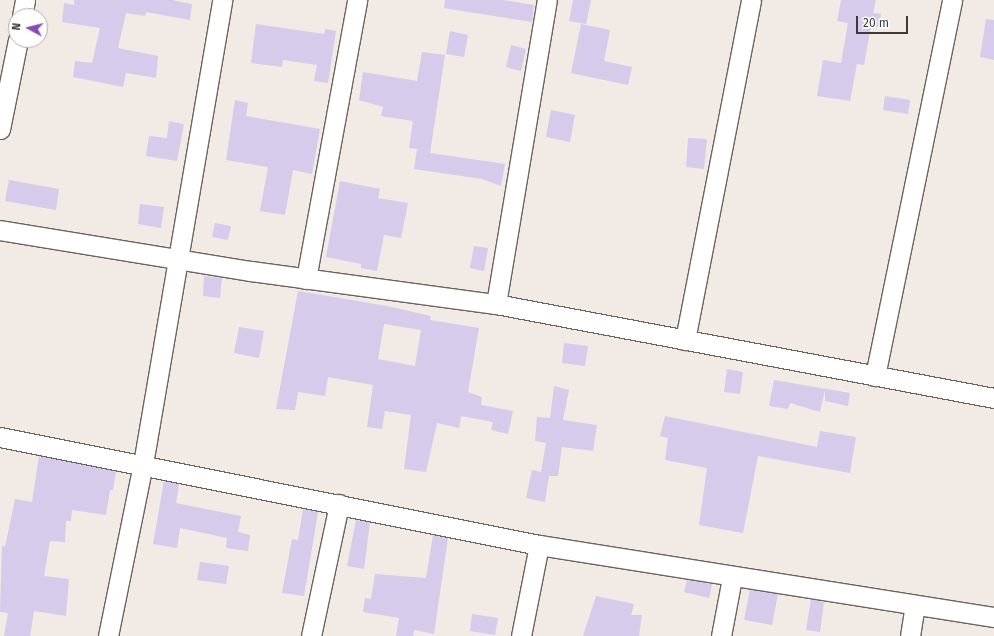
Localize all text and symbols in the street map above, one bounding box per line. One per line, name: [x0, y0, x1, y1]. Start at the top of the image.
north arrow: [8, 8, 48, 48]
scale bar: [858, 8, 910, 34]
text: 20 m: [863, 16, 889, 30]
text: N: [10, 22, 23, 31]

